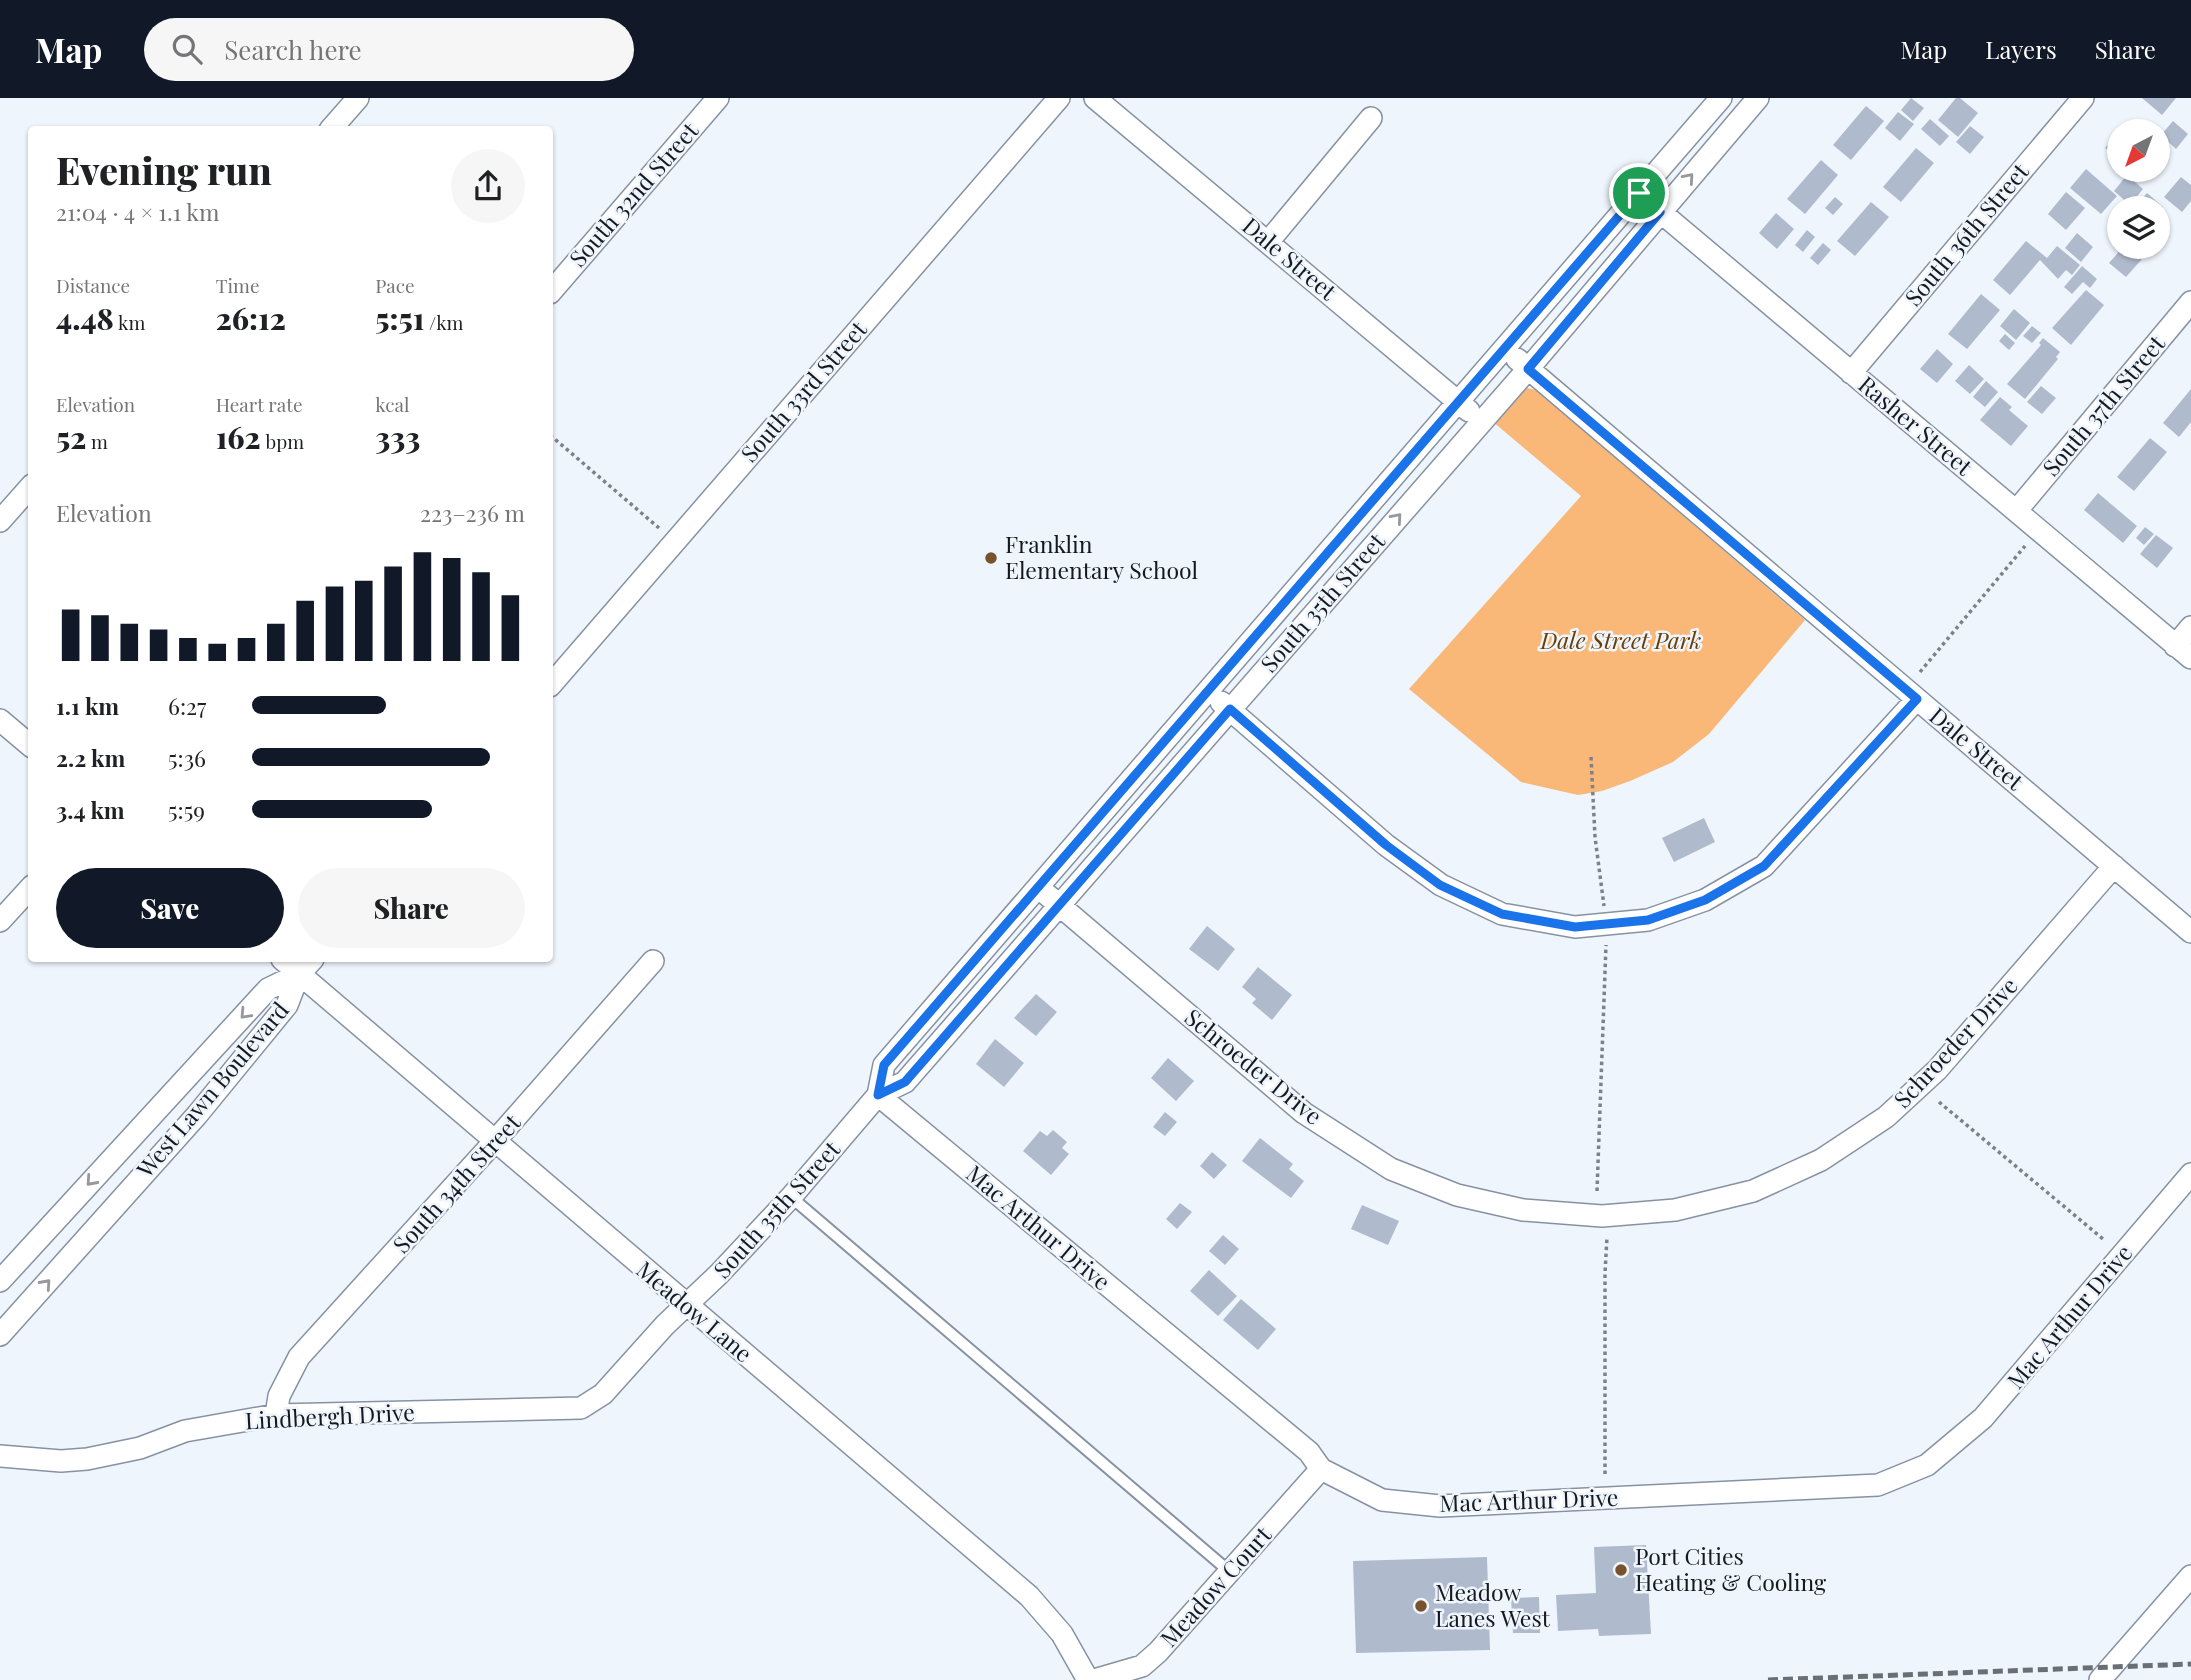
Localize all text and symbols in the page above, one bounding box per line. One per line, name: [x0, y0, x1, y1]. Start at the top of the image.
search box: [144, 18, 634, 81]
text: Map: [35, 27, 102, 71]
icon: search: [168, 30, 206, 68]
text: Search here: [224, 32, 362, 67]
text: Map: [1901, 33, 1947, 65]
text: Layers: [1985, 33, 2057, 65]
text: Share: [2095, 33, 2156, 65]
street label: South 32nd Street: [562, 115, 705, 273]
north arrow: [2107, 119, 2170, 182]
map controls: [2107, 119, 2170, 259]
text: Evening run: [56, 144, 272, 195]
button: share: [451, 149, 525, 223]
street label: South 36th Street: [1897, 156, 2035, 312]
pin: [1609, 163, 1669, 223]
icon: arrive: [1620, 174, 1658, 212]
one-way arrow: [1681, 174, 1693, 187]
text: 21:04 · 4 × 1.1 km: [56, 196, 219, 227]
button: layers: [2107, 196, 2170, 259]
street label: Dale Street: [1237, 210, 1344, 307]
text: Distance: [56, 272, 130, 298]
text: Time: [216, 272, 260, 298]
text: Pace: [375, 272, 415, 298]
text: 4.48: [56, 298, 114, 338]
text: 26:12: [216, 298, 286, 338]
text: 5:51: [375, 298, 424, 338]
text: km: [114, 309, 145, 335]
text: /km: [424, 309, 463, 335]
street label: South 33rd Street: [733, 313, 873, 468]
street label: South 37th Street: [2035, 328, 2171, 482]
street label: Rasher Street: [1853, 368, 1980, 482]
text: Elevation: [56, 391, 135, 417]
text: Heart rate: [216, 391, 303, 417]
text: kcal: [375, 391, 409, 417]
text: 52: [56, 417, 86, 457]
text: 162: [216, 417, 261, 457]
text: 333: [375, 417, 420, 457]
text: m: [86, 428, 108, 454]
text: bpm: [261, 428, 304, 454]
text: Elevation: [56, 497, 152, 528]
text: 223–236 m: [420, 497, 525, 528]
one-way arrow: [1389, 513, 1401, 526]
street label: South 35th Street: [1253, 525, 1391, 678]
place label: Franklin Elementary School: [1005, 528, 1198, 585]
marker: Franklin Elementary School: [983, 550, 999, 566]
park label: Dale Street Park: [1540, 624, 1702, 655]
text: 1.1 km: [56, 690, 119, 721]
text: 6:27: [168, 690, 206, 721]
street label: Dale Street: [1924, 700, 2031, 797]
text: 2.2 km: [56, 742, 125, 773]
text: 5:36: [168, 742, 206, 773]
text: 3.4 km: [56, 794, 125, 825]
text: 5:59: [168, 794, 205, 825]
button: Save: [56, 868, 284, 948]
button: Share: [298, 868, 525, 948]
street label: Schroeder Drive: [1886, 970, 2023, 1114]
street label: West Lawn Boulevard: [128, 995, 295, 1184]
street label: Schroeder Drive: [1179, 1001, 1329, 1131]
one-way arrow: [241, 1006, 253, 1019]
street label: South 34th Street: [385, 1106, 527, 1259]
street label: South 35th Street: [706, 1133, 846, 1284]
street label: Mac Arthur Drive: [960, 1157, 1117, 1296]
one-way arrow: [87, 1173, 99, 1186]
street label: Mac Arthur Drive: [1999, 1238, 2138, 1395]
street label: Meadow Lane: [631, 1253, 759, 1368]
one-way arrow: [38, 1280, 50, 1293]
street label: Lindbergh Drive: [244, 1396, 416, 1435]
street label: Mac Arthur Drive: [1439, 1481, 1619, 1518]
street label: Meadow Court: [1153, 1519, 1278, 1653]
place label: Port Cities Heating & Cooling: [1635, 1540, 1826, 1597]
marker: Port Cities Heating & Cooling: [1613, 1562, 1629, 1578]
place label: Meadow Lanes West: [1435, 1576, 1551, 1633]
marker: Meadow Lanes West: [1413, 1598, 1429, 1614]

